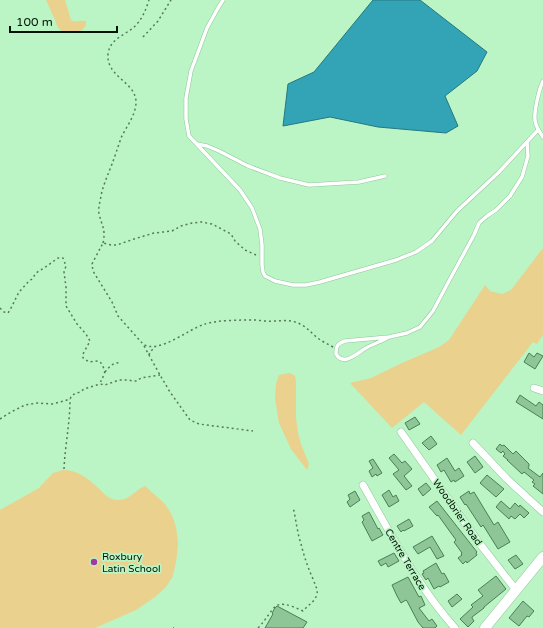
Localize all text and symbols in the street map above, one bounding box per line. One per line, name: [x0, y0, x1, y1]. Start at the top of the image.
scale bar: [10, 8, 117, 34]
text: 100 m: [16, 15, 53, 29]
street label: Woodbrier Road: [430, 477, 484, 548]
street label: Centre Terrace: [382, 527, 428, 593]
place label: Roxbury Latin School: [102, 551, 161, 575]
marker: Roxbury Latin School: [89, 557, 99, 567]

